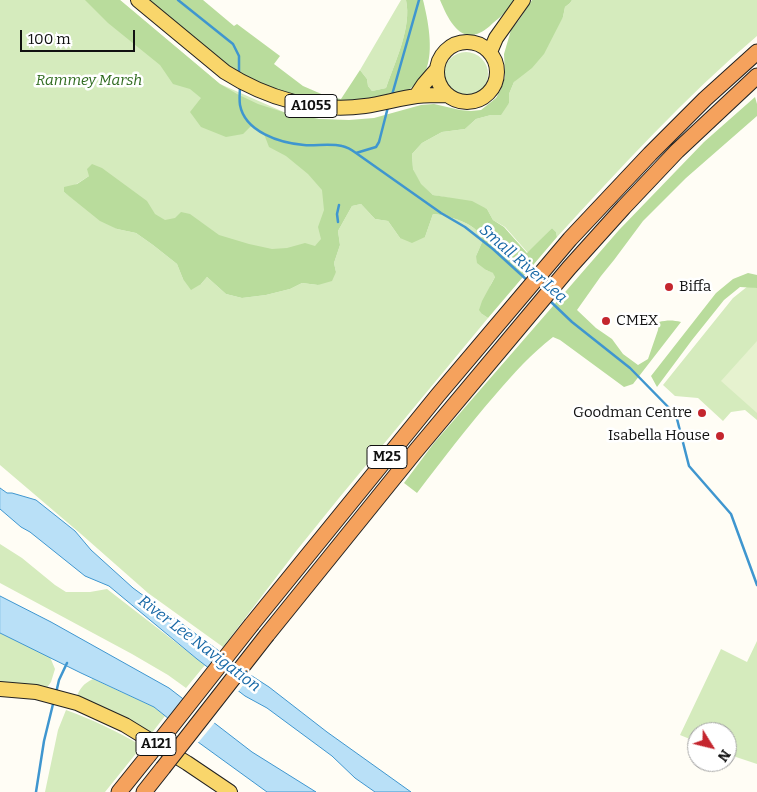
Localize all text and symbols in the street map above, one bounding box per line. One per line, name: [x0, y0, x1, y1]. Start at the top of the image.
scale bar: [22, 20, 138, 52]
text: 100 m: [28, 30, 71, 48]
park label: Rammey Marsh: [36, 72, 142, 90]
road number: A1055: [285, 94, 337, 118]
water label: Small River Lea: [475, 221, 571, 307]
place label: Biffa: [679, 278, 711, 296]
marker: Biffa: [663, 281, 675, 293]
place label: CMEX: [616, 312, 658, 330]
marker: CMEX: [600, 315, 612, 327]
place label: Goodman Centre: [573, 404, 692, 422]
marker: Goodman Centre: [696, 407, 708, 419]
place label: Isabella House: [608, 427, 710, 445]
marker: Isabella House: [714, 430, 726, 442]
road number: M25: [367, 446, 407, 468]
water label: River Lee Navigation: [134, 592, 264, 696]
north arrow: [687, 722, 737, 772]
road number: A121: [136, 732, 176, 756]
text: N: [714, 746, 734, 765]

